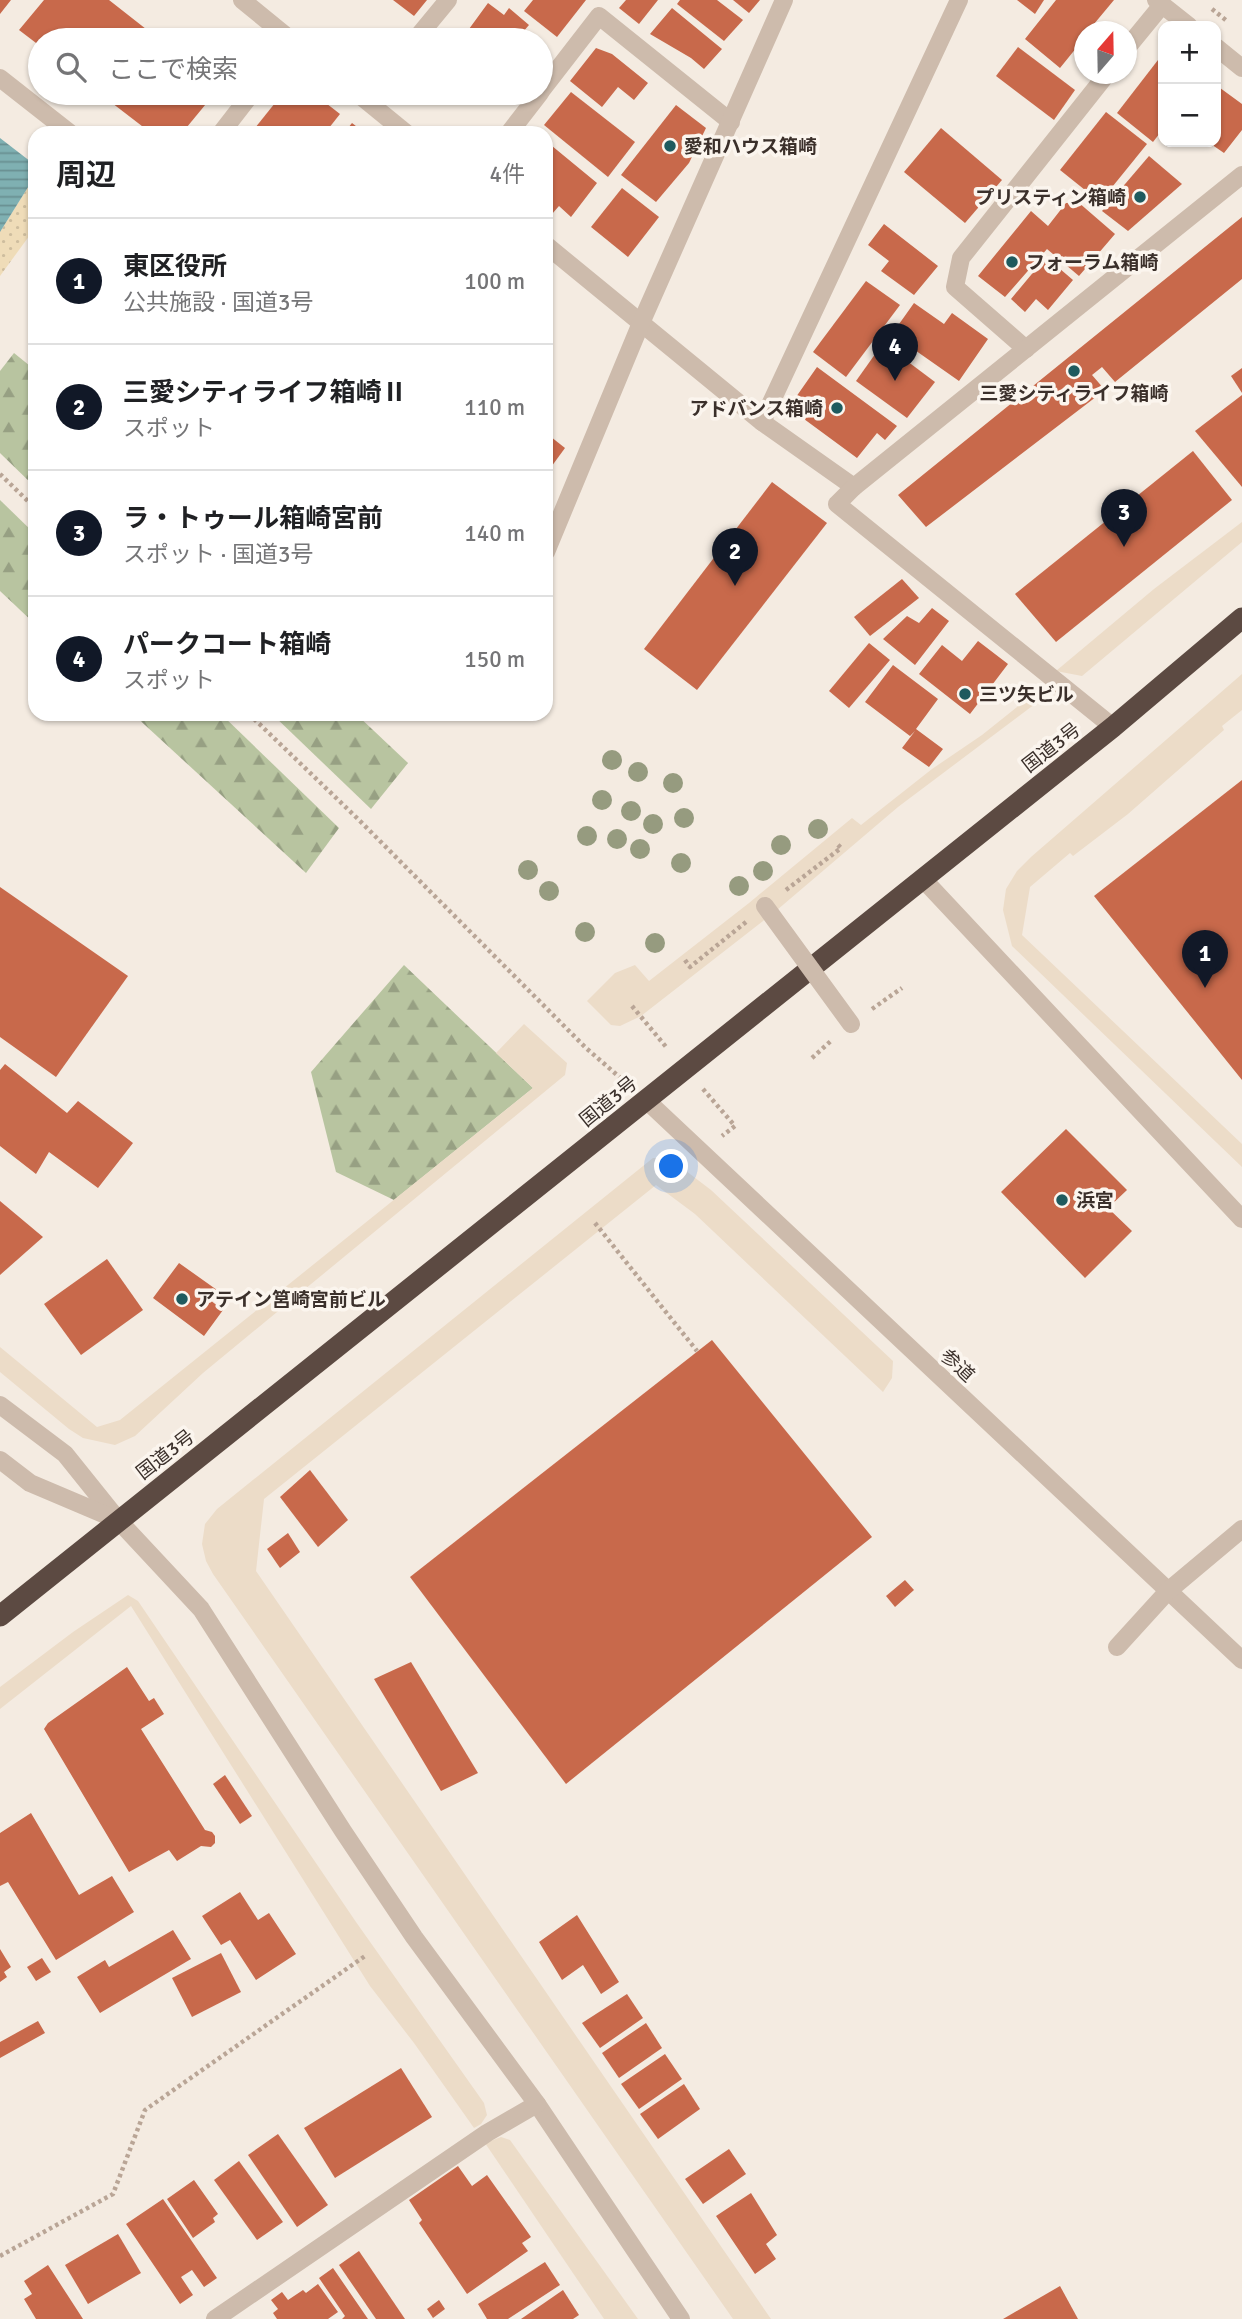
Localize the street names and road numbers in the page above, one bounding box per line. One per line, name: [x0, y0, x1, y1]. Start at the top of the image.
street label: 国道3号: [1018, 718, 1086, 778]
street label: 国道3号: [575, 1071, 642, 1132]
street label: 参道: [935, 1344, 979, 1387]
street label: 国道3号: [132, 1425, 200, 1485]

